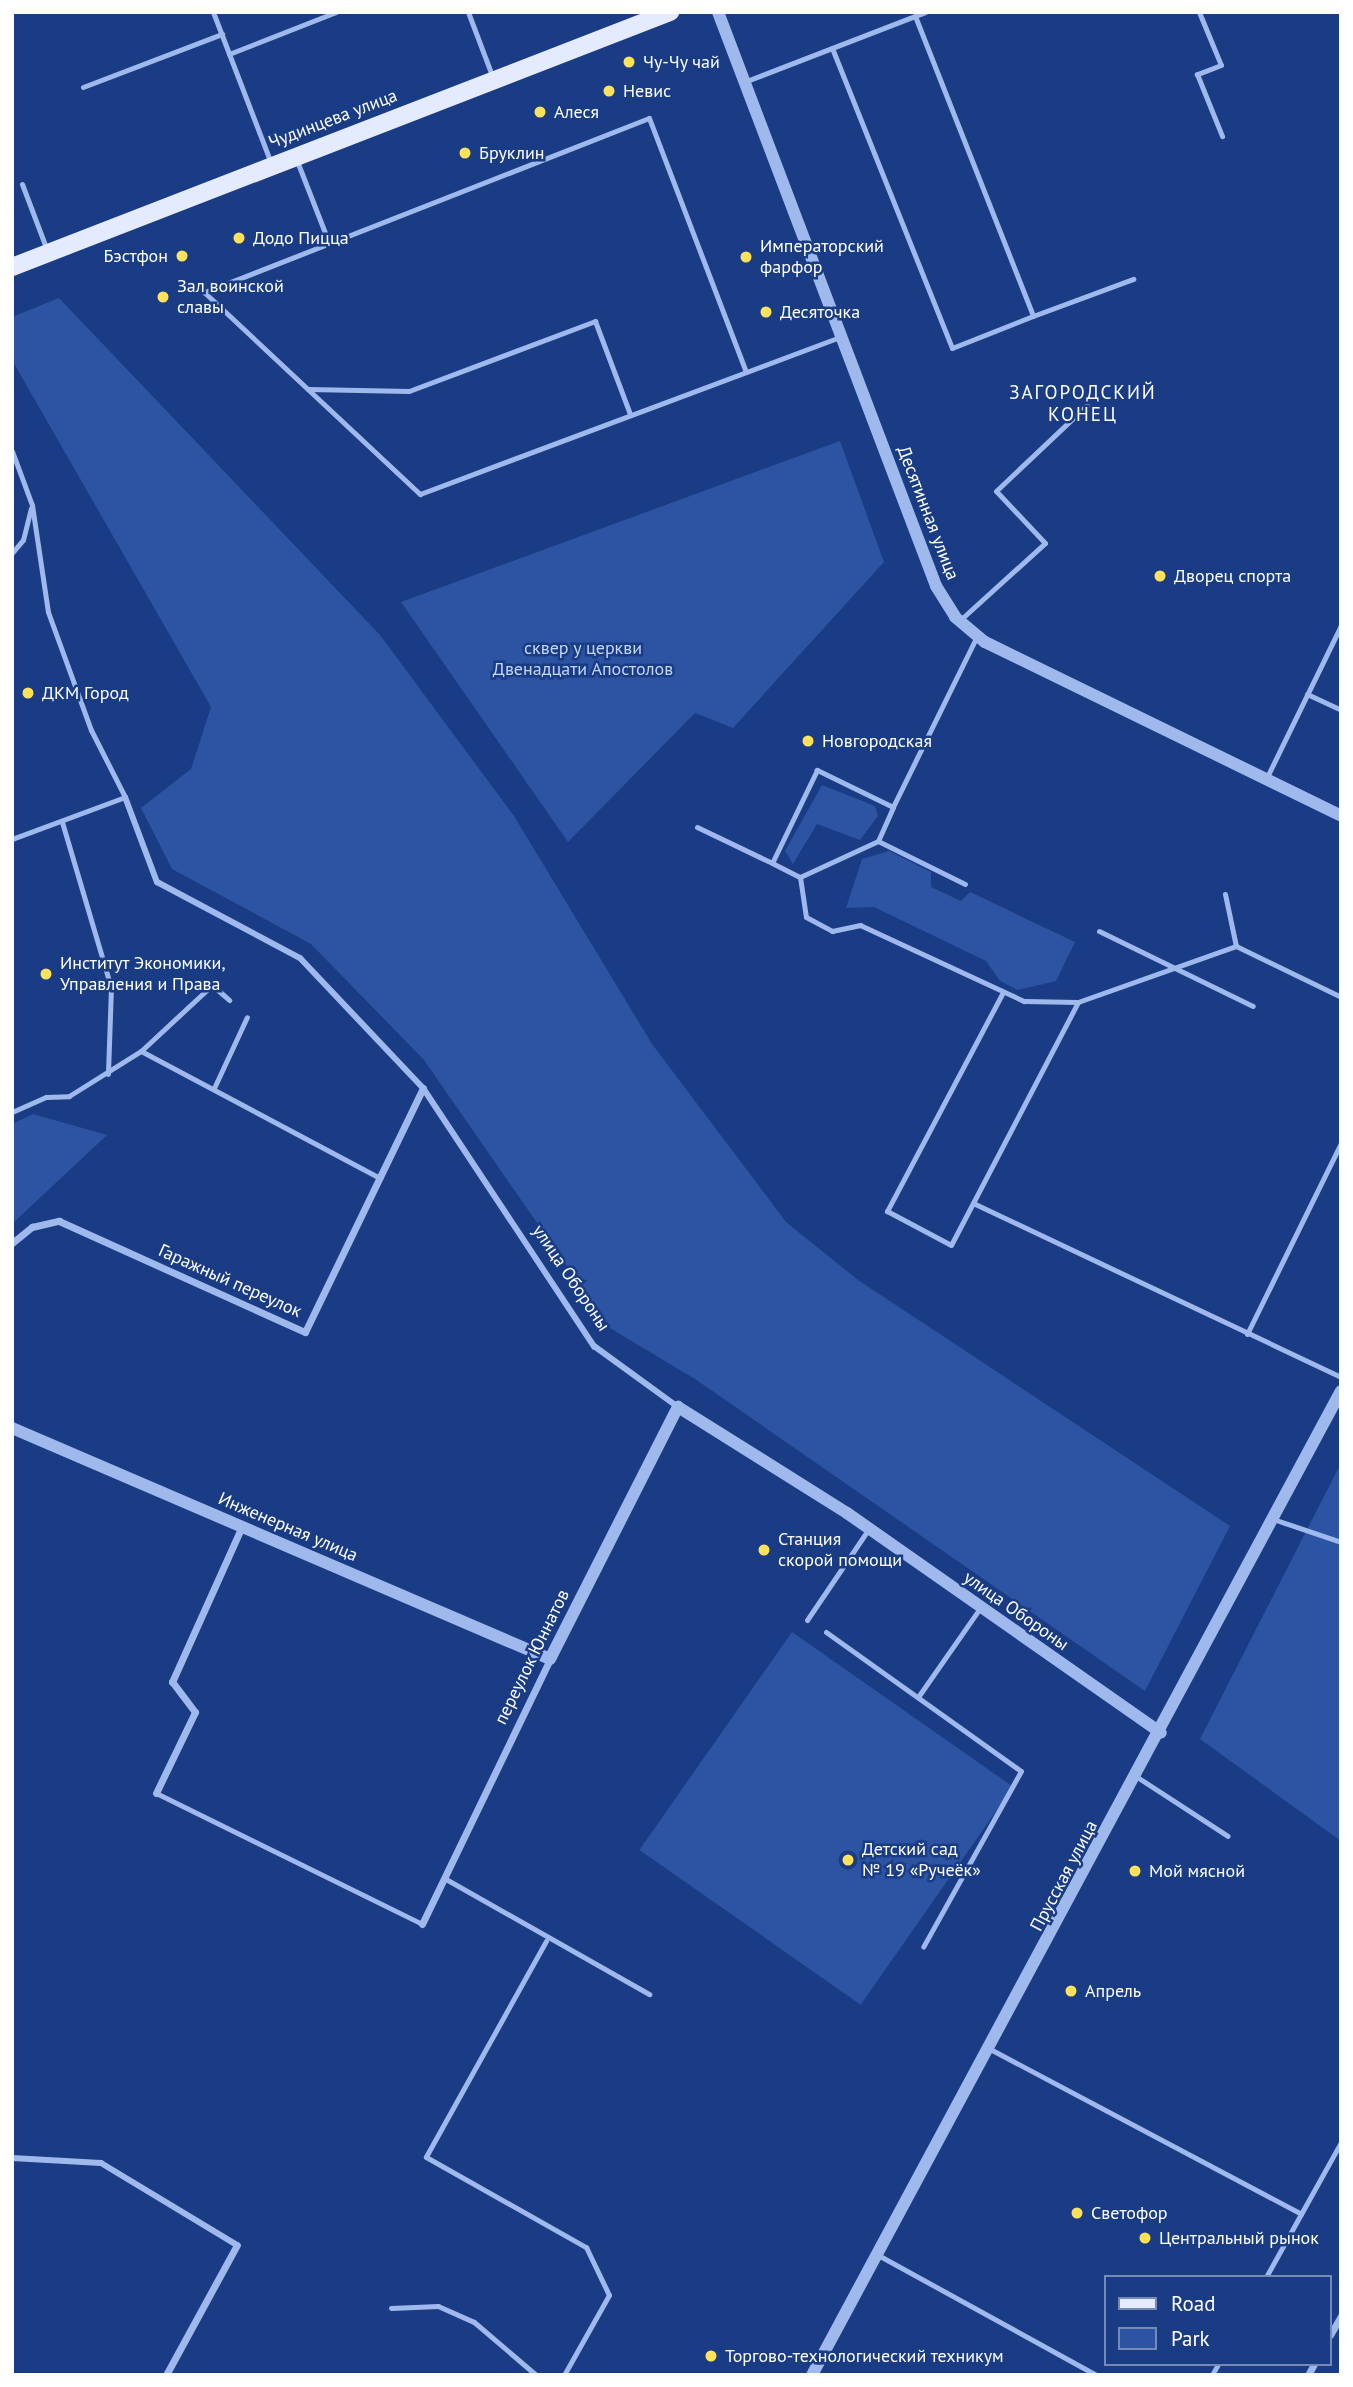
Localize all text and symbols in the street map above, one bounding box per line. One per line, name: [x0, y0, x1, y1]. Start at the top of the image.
place label: Чу-Чу чай: [643, 51, 720, 73]
marker: Чу-Чу чай: [621, 54, 637, 70]
place label: Невис: [623, 80, 671, 102]
marker: Невис: [601, 83, 617, 99]
street label: Чудинцева улица: [266, 85, 400, 153]
place label: Алеся: [554, 101, 599, 123]
marker: Алеся: [532, 104, 548, 120]
place label: Бруклин: [479, 142, 545, 164]
marker: Бруклин: [457, 145, 473, 161]
place label: Додо Пицца: [253, 227, 349, 249]
marker: Додо Пицца: [231, 230, 247, 246]
place label: Императорский фарфор: [760, 236, 884, 278]
place label: Бэстфон: [103, 245, 168, 267]
marker: Бэстфон: [174, 248, 190, 264]
marker: Императорский фарфор: [738, 249, 754, 265]
place label: Зал воинской славы: [177, 276, 284, 318]
marker: Зал воинской славы: [155, 289, 171, 305]
place label: Десяточка: [780, 301, 860, 323]
marker: Десяточка: [758, 304, 774, 320]
district label: ЗАГОРОДСКИЙ КОНЕЦ: [1011, 382, 1155, 426]
street label: Десятинная улица: [893, 443, 963, 583]
place label: Дворец спорта: [1174, 565, 1291, 587]
marker: Дворец спорта: [1152, 568, 1168, 584]
park label: сквер у церкви Двенадцати Апостолов: [493, 638, 673, 680]
place label: ДКМ Город: [42, 682, 129, 704]
marker: ДКМ Город: [20, 685, 36, 701]
place label: Новгородская: [822, 730, 932, 752]
marker: Новгородская: [800, 733, 816, 749]
place label: Институт Экономики, Управления и Права: [60, 953, 226, 996]
marker: Институт Экономики, Управления и Права: [38, 966, 54, 982]
street label: улица Обороны: [528, 1221, 614, 1335]
street label: Гаражный переулок: [155, 1240, 305, 1322]
street label: Инженерная улица: [215, 1488, 361, 1566]
place label: Станция скорой помощи: [778, 1529, 902, 1572]
marker: Станция скорой помощи: [756, 1542, 772, 1558]
street label: улица Обороны: [959, 1567, 1073, 1655]
street label: переулок Юннатов: [490, 1586, 574, 1728]
street label: Прусская улица: [1026, 1817, 1102, 1935]
place label: Детский сад № 19 «Ручеёк»: [862, 1839, 981, 1882]
marker: Детский сад № 19 «Ручеёк»: [840, 1852, 856, 1868]
place label: Мой мясной: [1149, 1860, 1245, 1882]
marker: Мой мясной: [1127, 1863, 1143, 1879]
place label: Апрель: [1085, 1980, 1141, 2002]
marker: Апрель: [1063, 1983, 1079, 1999]
place label: Светофор: [1091, 2202, 1168, 2224]
marker: Светофор: [1069, 2205, 1085, 2221]
place label: Центральный рынок: [1159, 2227, 1319, 2249]
marker: Центральный рынок: [1137, 2230, 1153, 2246]
legend: [1104, 2275, 1332, 2366]
text: Road: [1171, 2290, 1215, 2317]
text: Park: [1171, 2325, 1210, 2352]
place label: Торгово-технологический техникум: [725, 2345, 1004, 2367]
marker: Торгово-технологический техникум: [703, 2348, 719, 2364]

